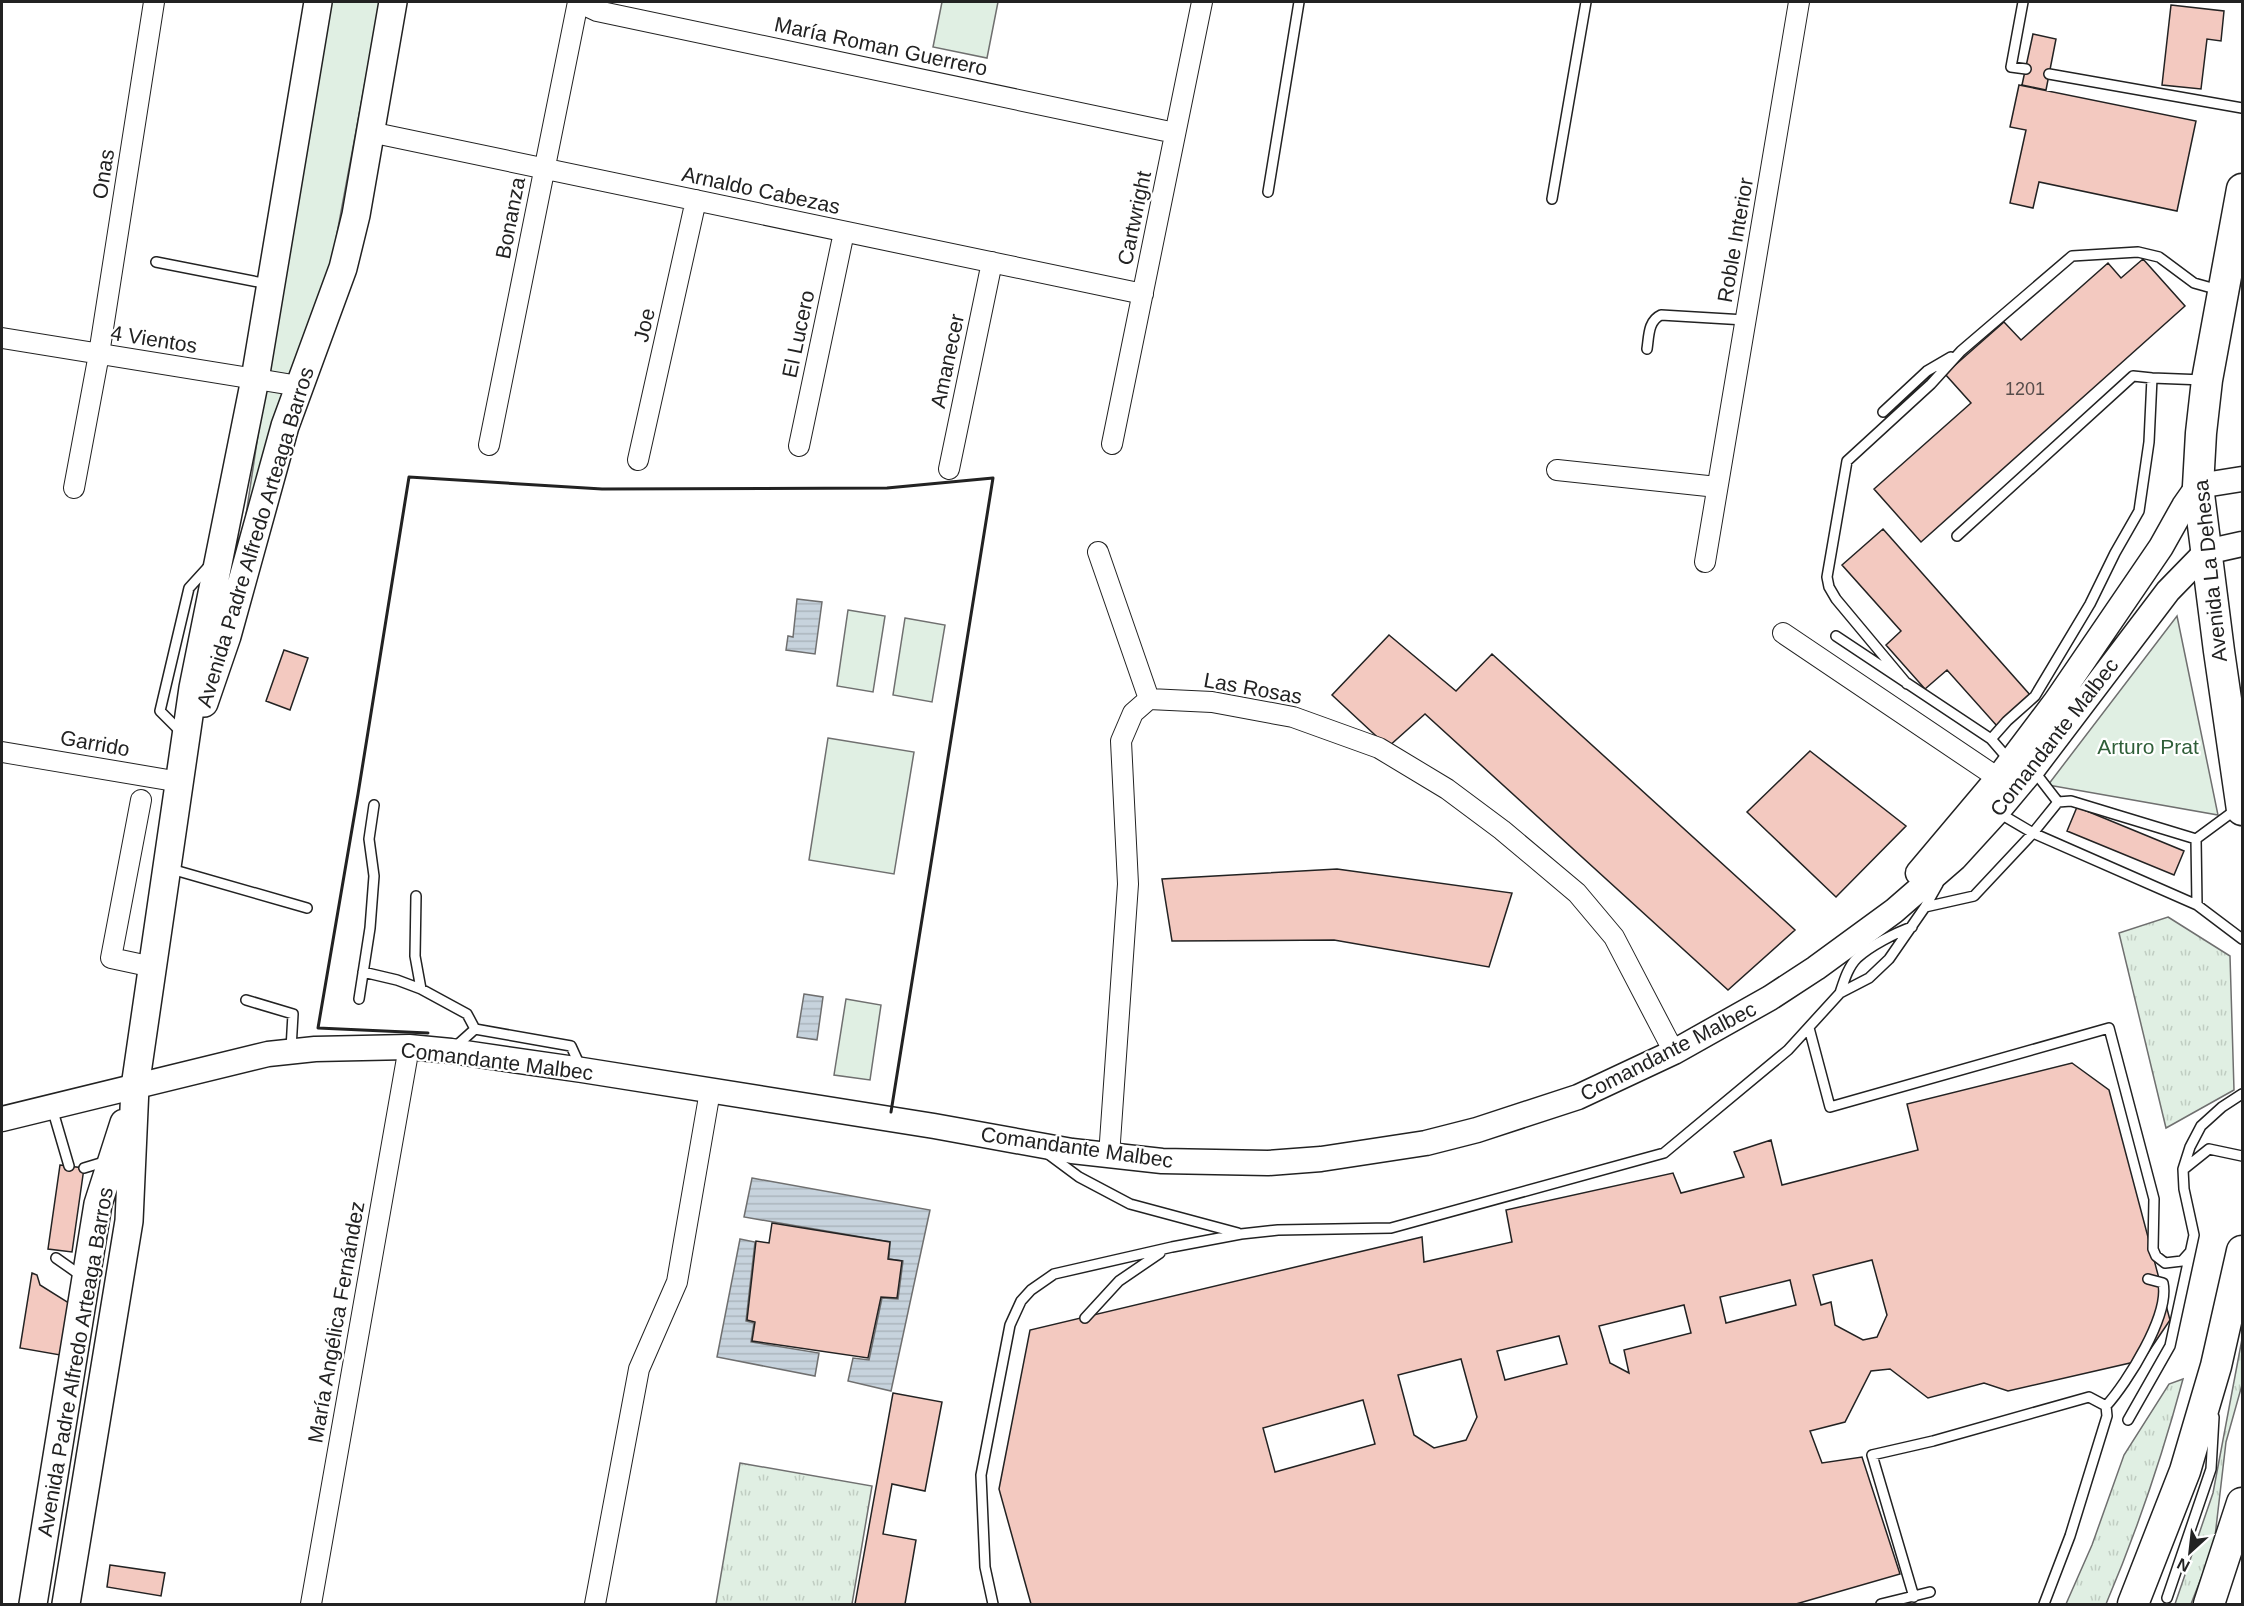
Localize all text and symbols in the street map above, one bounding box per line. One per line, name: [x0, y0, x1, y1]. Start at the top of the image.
street label: María Roman Guerrero: [772, 12, 990, 80]
street label: Onas: [88, 147, 118, 201]
street label: Arnaldo Cabezas: [680, 162, 842, 218]
street label: Cartwright: [1113, 169, 1155, 267]
street label: Bonanza: [491, 175, 529, 261]
street label: Roble Interior: [1713, 176, 1757, 304]
street label: El Lucero: [778, 288, 818, 380]
street label: Joe: [629, 306, 659, 344]
street label: Amanecer: [926, 312, 968, 410]
street label: 4 Vientos: [109, 321, 199, 357]
street label: Avenida Padre Alfredo Arteaga Barros: [192, 364, 318, 710]
house number: 1201: [2005, 379, 2045, 399]
street label: Avenida La Dehesa: [2189, 479, 2231, 663]
street label: Comandante Malbec: [1985, 654, 2123, 820]
street label: Las Rosas: [1202, 668, 1304, 708]
street label: Garrido: [59, 726, 131, 760]
park label: Arturo Prat: [2097, 735, 2199, 758]
street label: Comandante Malbec: [1576, 997, 1760, 1105]
street label: Comandante Malbec: [399, 1038, 595, 1084]
street label: Comandante Malbec: [979, 1122, 1175, 1172]
street label: Avenida Padre Alfredo Arteaga Barros: [33, 1185, 117, 1539]
street label: María Angélica Fernández: [303, 1199, 369, 1445]
north arrow: [2160, 1522, 2220, 1582]
text: N: [2174, 1555, 2192, 1575]

